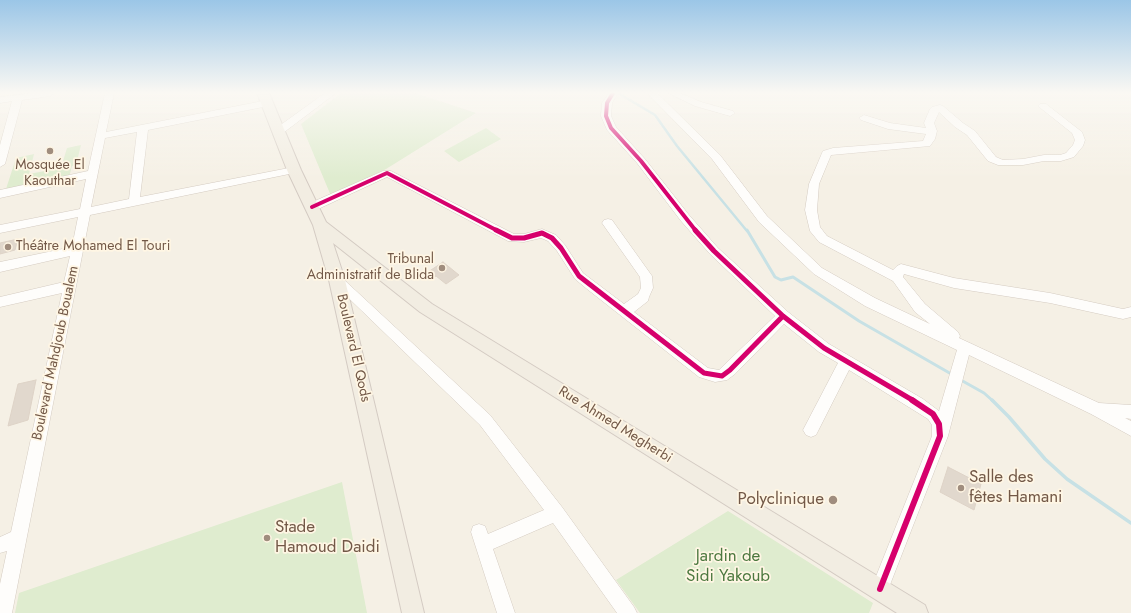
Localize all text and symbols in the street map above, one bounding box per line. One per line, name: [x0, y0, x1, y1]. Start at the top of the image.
marker: Mosquée El Kaouthar: [45, 146, 55, 156]
place label: Mosquée El Kaouthar: [15, 158, 85, 190]
place label: Théâtre Mohamed El Touri: [16, 239, 170, 255]
marker: Théâtre Mohamed El Touri: [3, 242, 13, 252]
place label: Tribunal Administratif de Blida: [307, 252, 434, 284]
marker: Tribunal Administratif de Blida: [437, 263, 447, 273]
street label: Boulevard Mahdjoub Boualem: [29, 264, 83, 442]
street label: Boulevard El Qods: [332, 292, 374, 404]
street label: Rue Ahmed Megherbi: [555, 383, 675, 467]
place label: Salle des fêtes Hamani: [969, 468, 1063, 508]
marker: Salle des fêtes Hamani: [956, 483, 966, 493]
place label: Polyclinique: [738, 490, 824, 510]
marker: Polyclinique: [827, 494, 839, 506]
place label: Stade Hamoud Daidi: [275, 518, 380, 558]
marker: Stade Hamoud Daidi: [262, 533, 272, 543]
park label: Jardin de Sidi Yakoub: [686, 547, 770, 587]

